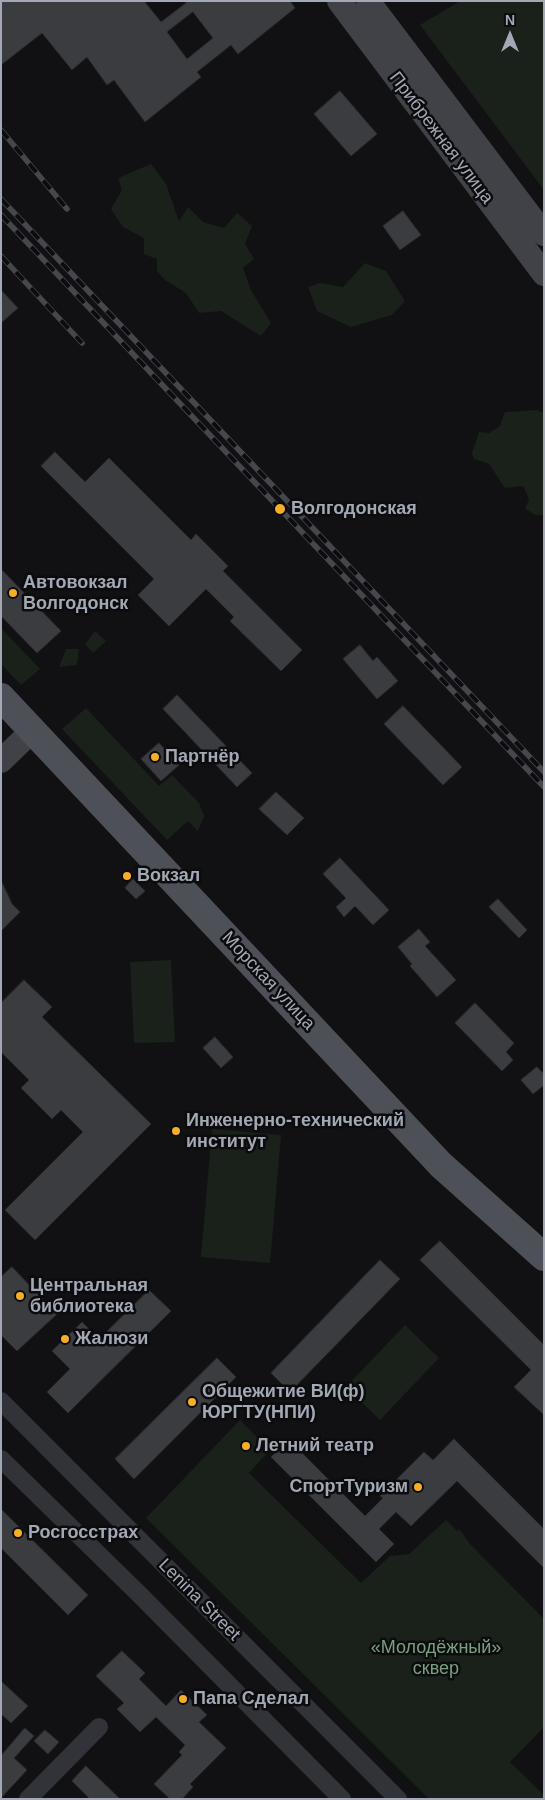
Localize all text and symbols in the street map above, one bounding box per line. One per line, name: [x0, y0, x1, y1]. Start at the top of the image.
north arrow: [485, 10, 535, 60]
text: N: [505, 12, 515, 28]
street label: Прибрежная улица: [384, 68, 498, 208]
place label: Волгодонская: [291, 498, 417, 520]
marker: Волгодонская: [273, 502, 287, 516]
place label: Автовокзал Волгодонск: [23, 572, 128, 614]
marker: Автовокзал Волгодонск: [7, 587, 19, 599]
place label: Партнёр: [165, 746, 239, 768]
marker: Партнёр: [149, 751, 161, 763]
place label: Вокзал: [137, 865, 200, 887]
marker: Вокзал: [121, 870, 133, 882]
street label: Морская улица: [217, 927, 319, 1035]
place label: Инженерно-технический институт: [186, 1110, 404, 1152]
marker: Инженерно-технический институт: [170, 1125, 182, 1137]
place label: Центральная библиотека: [30, 1275, 148, 1318]
marker: Центральная библиотека: [14, 1290, 26, 1302]
place label: Жалюзи: [75, 1328, 148, 1350]
marker: Жалюзи: [59, 1333, 71, 1345]
place label: Общежитие ВИ(ф) ЮРГТУ(НПИ): [202, 1381, 364, 1424]
marker: Общежитие ВИ(ф) ЮРГТУ(НПИ): [186, 1396, 198, 1408]
place label: Летний театр: [256, 1435, 374, 1457]
marker: Летний театр: [240, 1440, 252, 1452]
place label: СпортТуризм: [290, 1476, 408, 1498]
marker: СпортТуризм: [412, 1481, 424, 1493]
place label: Росгосстрах: [28, 1522, 138, 1544]
marker: Росгосстрах: [12, 1527, 24, 1539]
street label: Lenina Street: [154, 1555, 244, 1645]
park label: «Молодёжный» сквер: [371, 1637, 501, 1680]
place label: Папа Сделал: [193, 1688, 309, 1710]
marker: Папа Сделал: [177, 1693, 189, 1705]

